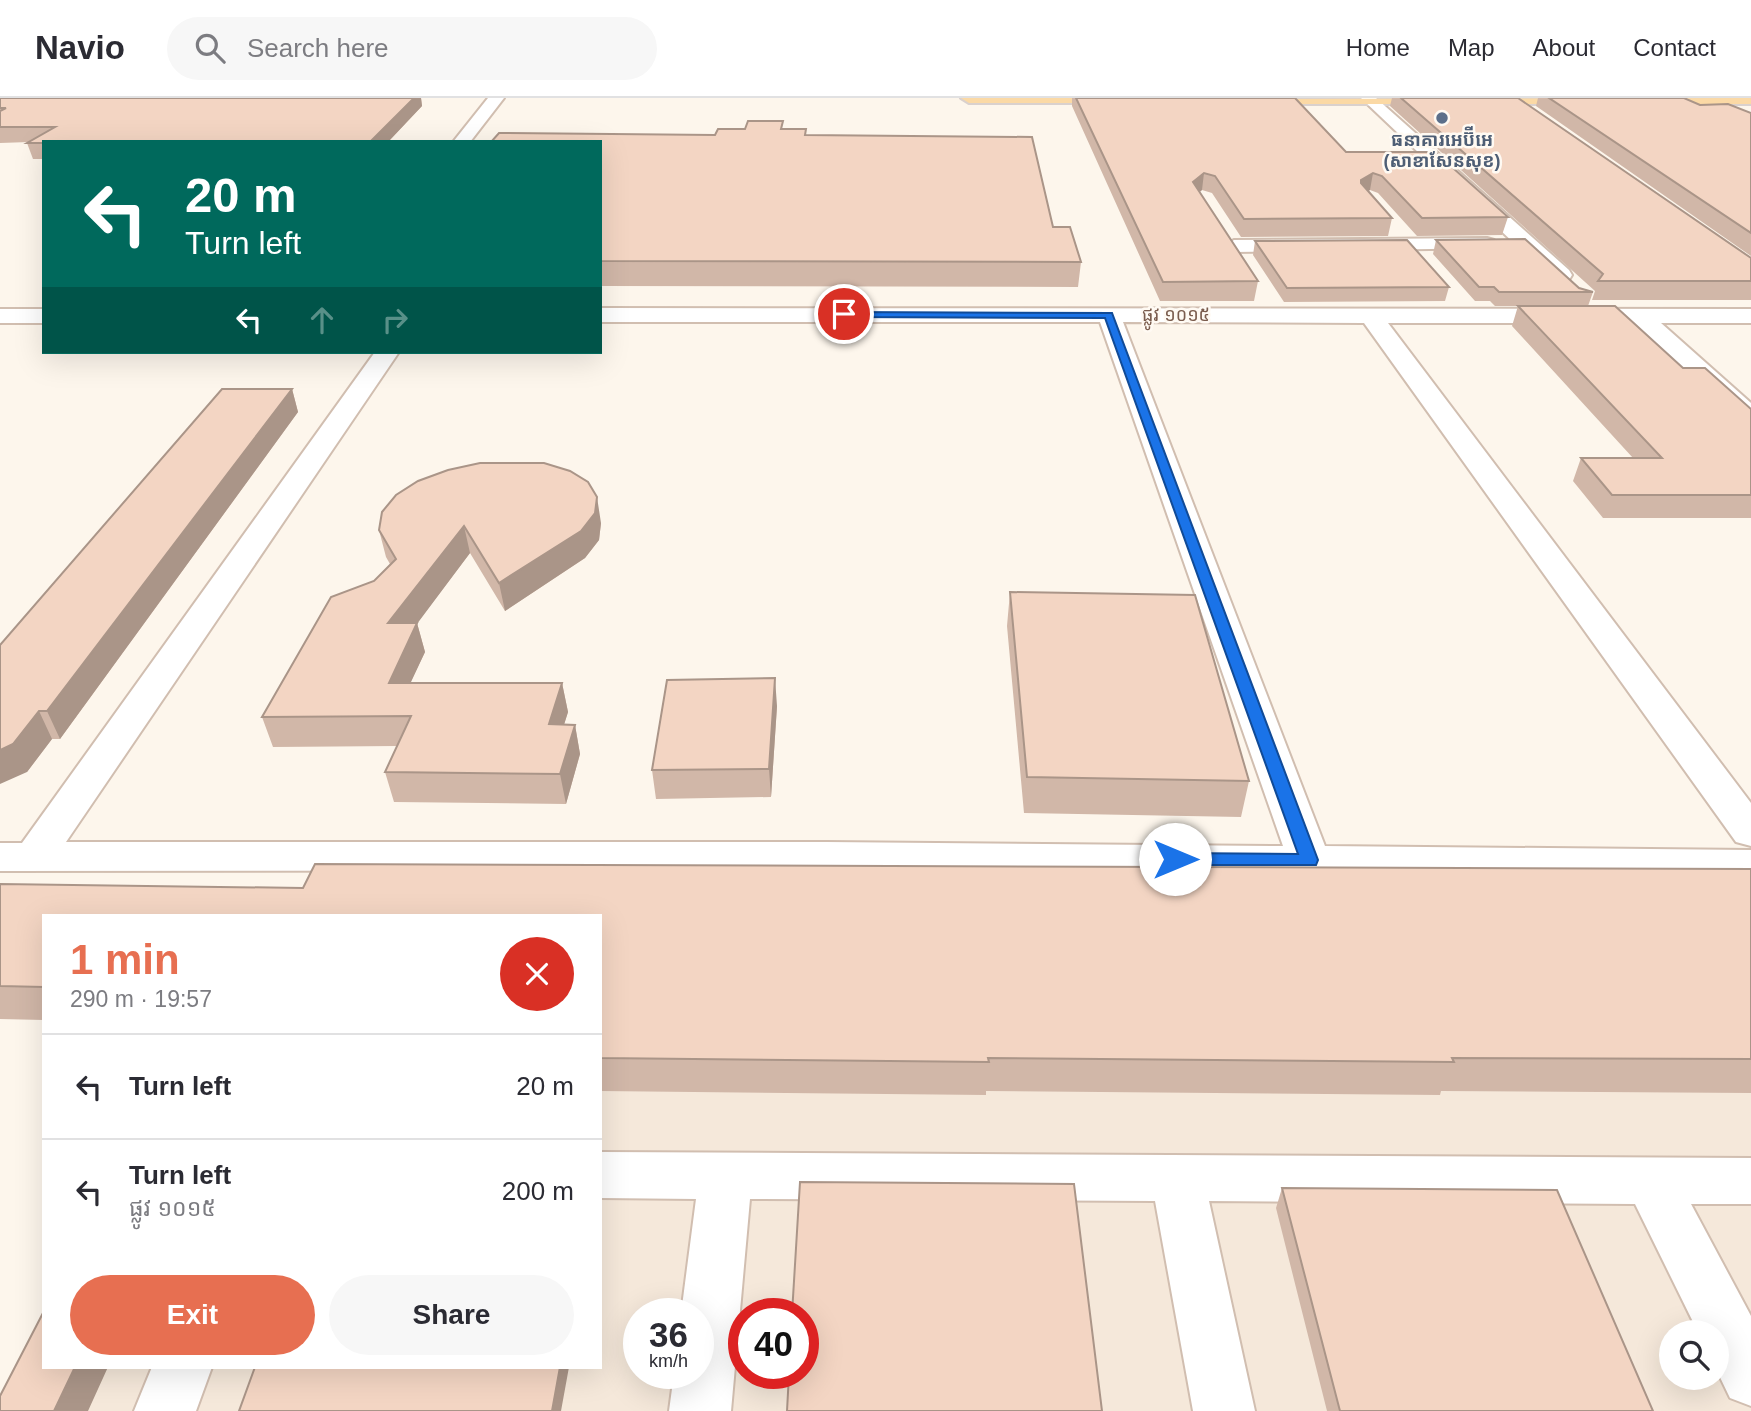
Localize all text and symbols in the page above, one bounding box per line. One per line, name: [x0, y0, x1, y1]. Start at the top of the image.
search box: [167, 17, 657, 80]
text: Navio: [35, 29, 125, 66]
icon: search: [191, 29, 229, 67]
text: Search here: [247, 33, 389, 63]
text: Home: [1346, 34, 1410, 61]
text: Map: [1448, 34, 1495, 61]
text: About: [1533, 34, 1595, 61]
text: Contact: [1633, 34, 1716, 61]
marker: ធនាគារអេប៊ីអេ (សាខាសែនសុខ): [1434, 110, 1450, 126]
place label: ធនាគារអេប៊ីអេ (សាខាសែនសុខ): [1383, 126, 1501, 172]
icon: left: [70, 168, 161, 259]
text: 20 m: [185, 168, 297, 222]
text: Turn left: [185, 225, 301, 261]
pin: [814, 284, 874, 344]
icon: arrive: [825, 295, 863, 333]
icon: left: [230, 301, 268, 339]
icon: ahead: [303, 301, 341, 339]
icon: right: [376, 301, 414, 339]
street label: ផ្លូវ ១០១៥: [1142, 305, 1210, 331]
position arrow: [1138, 822, 1212, 896]
text: 1 min: [70, 936, 180, 983]
button: close: [500, 937, 574, 1011]
text: 290 m · 19:57: [70, 986, 212, 1012]
icon: left: [70, 1068, 108, 1106]
text: Turn left: [129, 1071, 231, 1101]
text: 20 m: [516, 1071, 574, 1101]
text: Turn left: [129, 1160, 231, 1190]
icon: left: [70, 1173, 108, 1211]
text: 200 m: [502, 1176, 574, 1206]
text: ផ្លូវ ១០១៥: [129, 1195, 216, 1221]
button: Exit: [70, 1275, 315, 1355]
button: Share: [329, 1275, 574, 1355]
speed limit sign: 40: [728, 1298, 819, 1389]
text: 36: [649, 1315, 688, 1354]
map controls: [1659, 1320, 1729, 1390]
button: search: [1659, 1320, 1729, 1390]
text: km/h: [649, 1351, 688, 1371]

